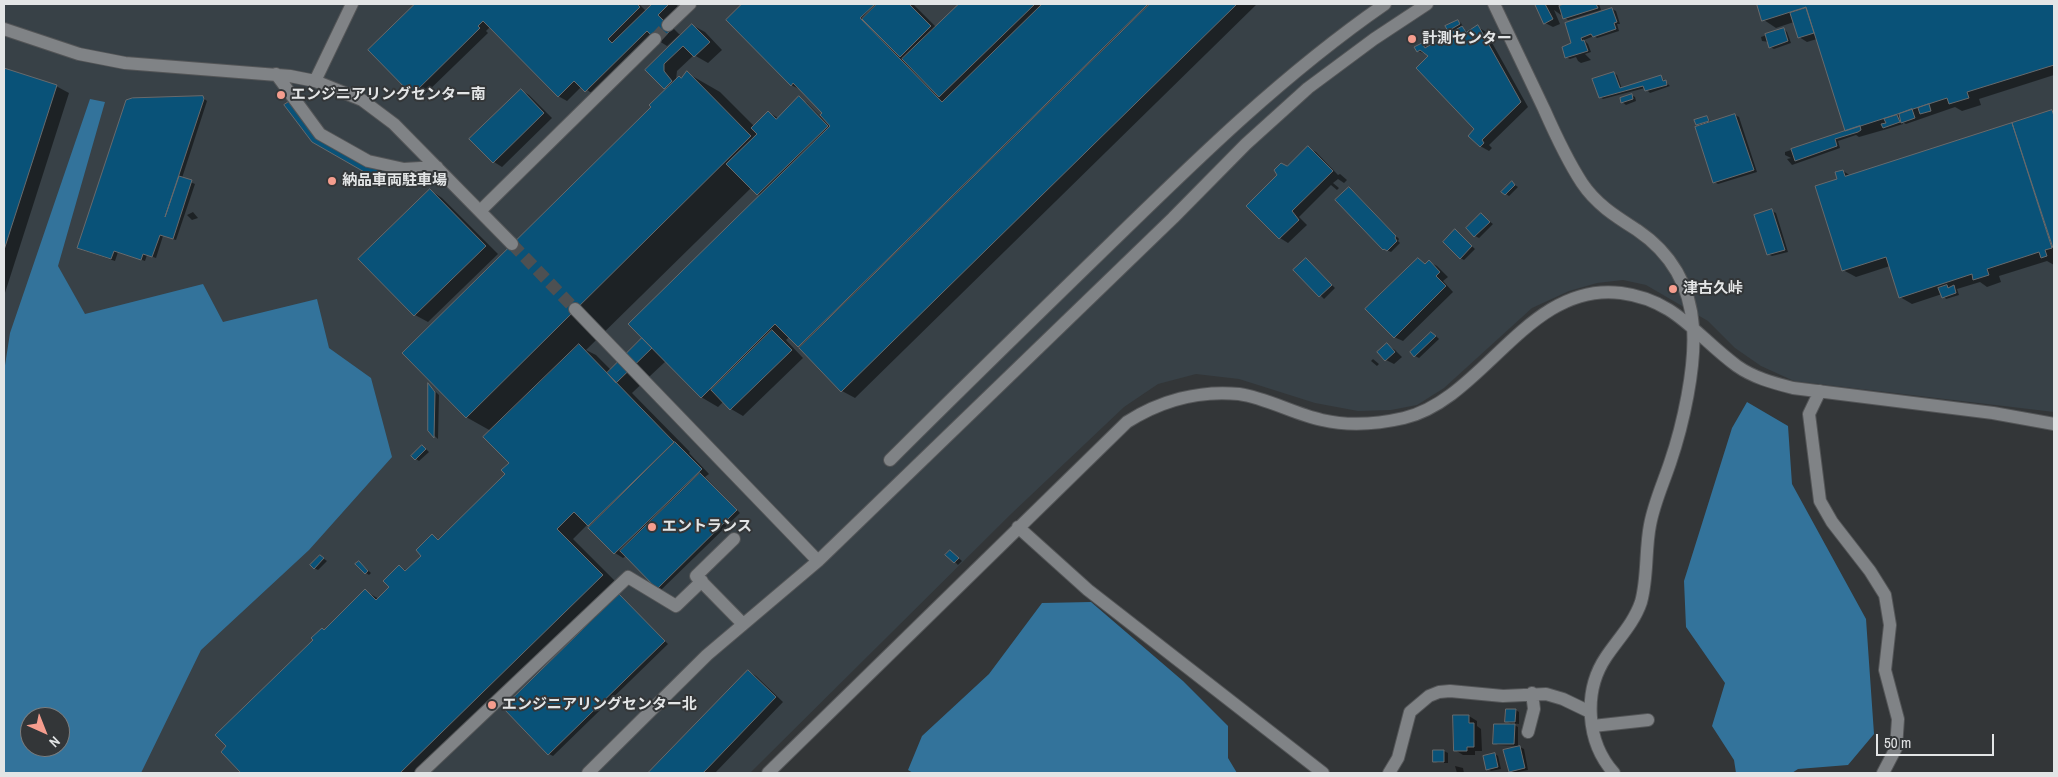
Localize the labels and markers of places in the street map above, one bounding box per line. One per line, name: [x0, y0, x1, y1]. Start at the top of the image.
place label: 計測センター: [1422, 30, 1512, 48]
marker: 計測センター: [1406, 33, 1418, 45]
place label: エンジニアリングセンター南: [291, 86, 486, 104]
marker: エンジニアリングセンター南: [275, 89, 287, 101]
place label: 納品車両駐車場: [342, 172, 447, 190]
marker: 納品車両駐車場: [326, 175, 338, 187]
place label: 津古久峠: [1683, 280, 1743, 298]
marker: 津古久峠: [1667, 283, 1679, 295]
place label: エントランス: [662, 518, 752, 536]
marker: エントランス: [646, 521, 658, 533]
place label: エンジニアリングセンター北: [502, 696, 697, 714]
marker: エンジニアリングセンター北: [486, 699, 498, 711]

